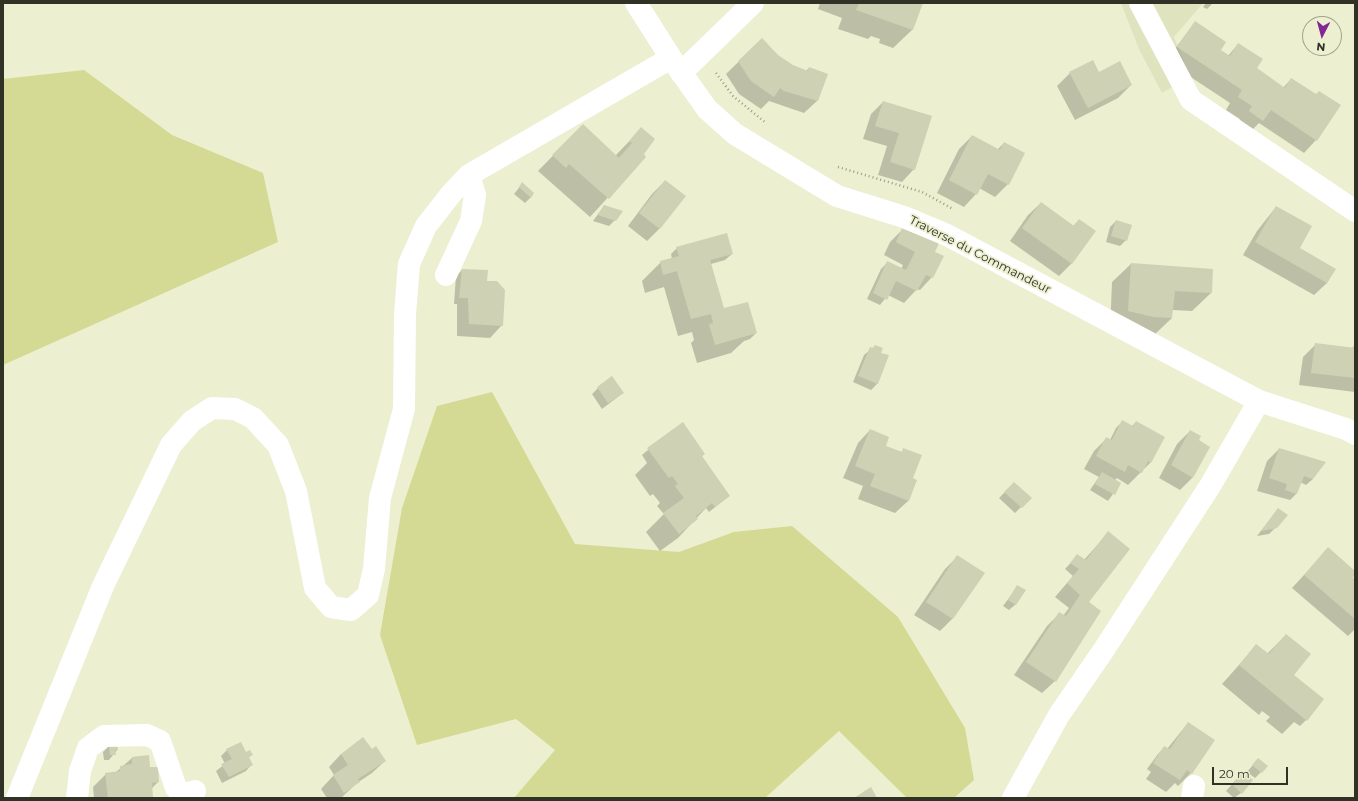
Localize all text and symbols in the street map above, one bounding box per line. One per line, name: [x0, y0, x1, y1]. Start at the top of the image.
north arrow: [1302, 16, 1342, 56]
text: N: [1316, 40, 1326, 54]
street label: Traverse du Commandeur: [907, 213, 1053, 297]
scale bar: [1214, 759, 1290, 785]
text: 20 m: [1219, 766, 1250, 781]

